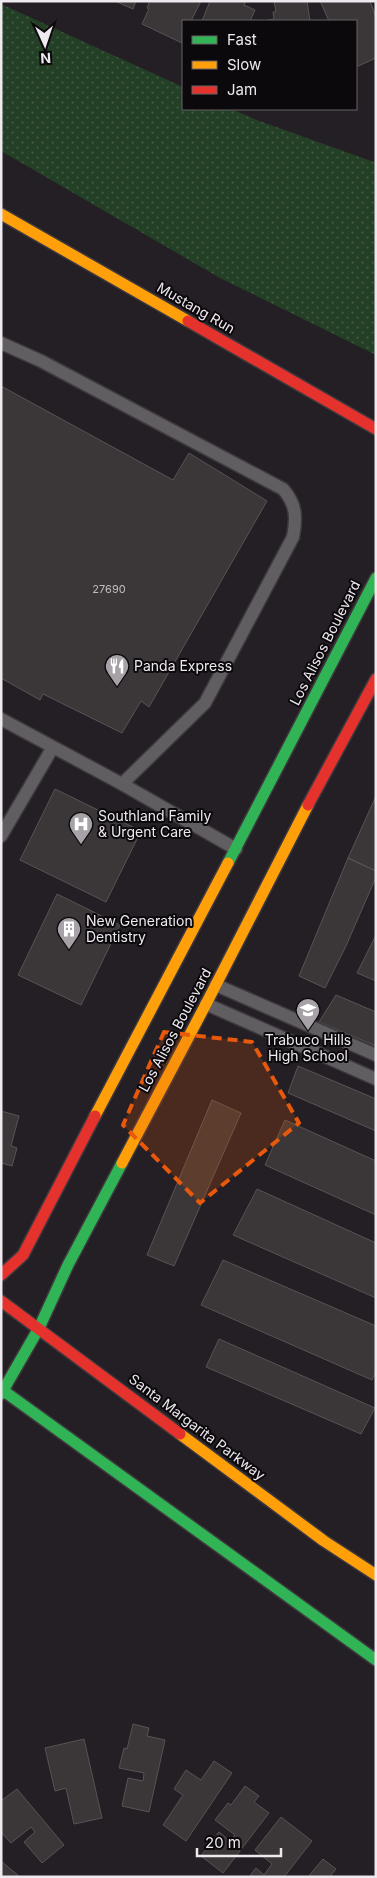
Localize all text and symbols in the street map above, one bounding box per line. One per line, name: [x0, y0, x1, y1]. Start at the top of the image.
north arrow: [20, 20, 70, 70]
legend: [182, 20, 357, 110]
text: Fast: [227, 30, 257, 49]
text: N: [40, 50, 51, 67]
text: Slow: [227, 55, 261, 74]
text: Jam: [227, 80, 257, 99]
street label: Mustang Run: [154, 278, 238, 337]
street label: Los Alisos Boulevard: [286, 578, 363, 708]
house number: 27690: [92, 582, 126, 596]
restaurant icon: Panda Express: [104, 653, 130, 687]
place label: Panda Express: [134, 657, 232, 674]
place label: Southland Family & Urgent Care: [98, 807, 211, 840]
hospital icon: Southland Family & Urgent Care: [68, 811, 94, 845]
place label: New Generation Dentistry: [86, 912, 193, 945]
building icon: New Generation Dentistry: [56, 916, 82, 950]
street label: Los Alisos Boulevard: [135, 965, 214, 1094]
school or university icon: Trabuco Hills High School: [295, 997, 321, 1031]
place label: Trabuco Hills High School: [265, 1031, 351, 1064]
street label: Santa Margarita Parkway: [126, 1370, 269, 1483]
scale bar: [197, 1826, 281, 1858]
text: 20 m: [205, 1833, 241, 1852]

